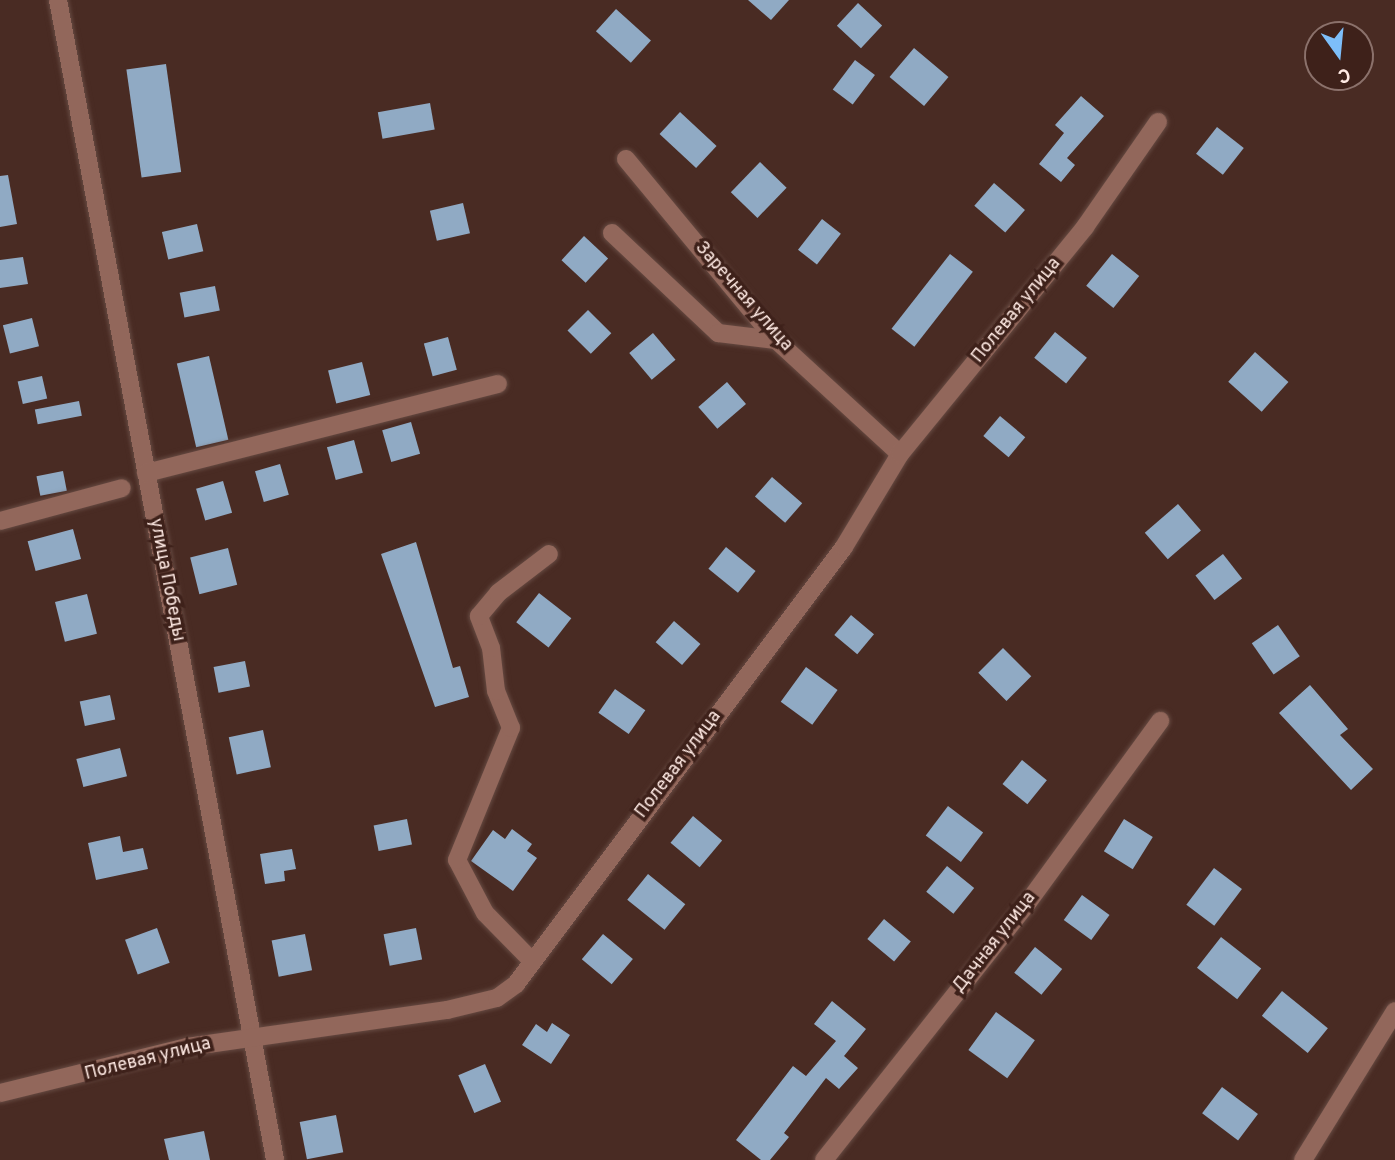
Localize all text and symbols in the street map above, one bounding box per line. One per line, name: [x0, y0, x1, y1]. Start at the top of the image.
north arrow: [1304, 21, 1374, 91]
text: С: [1335, 61, 1353, 88]
street label: Заречная улица: [690, 238, 796, 356]
street label: Полевая улица: [968, 254, 1066, 368]
street label: улица Победы: [144, 517, 188, 643]
street label: Полевая улица: [631, 707, 727, 823]
street label: Дачная улица: [949, 888, 1041, 998]
street label: Полевая улица: [83, 1034, 213, 1086]

